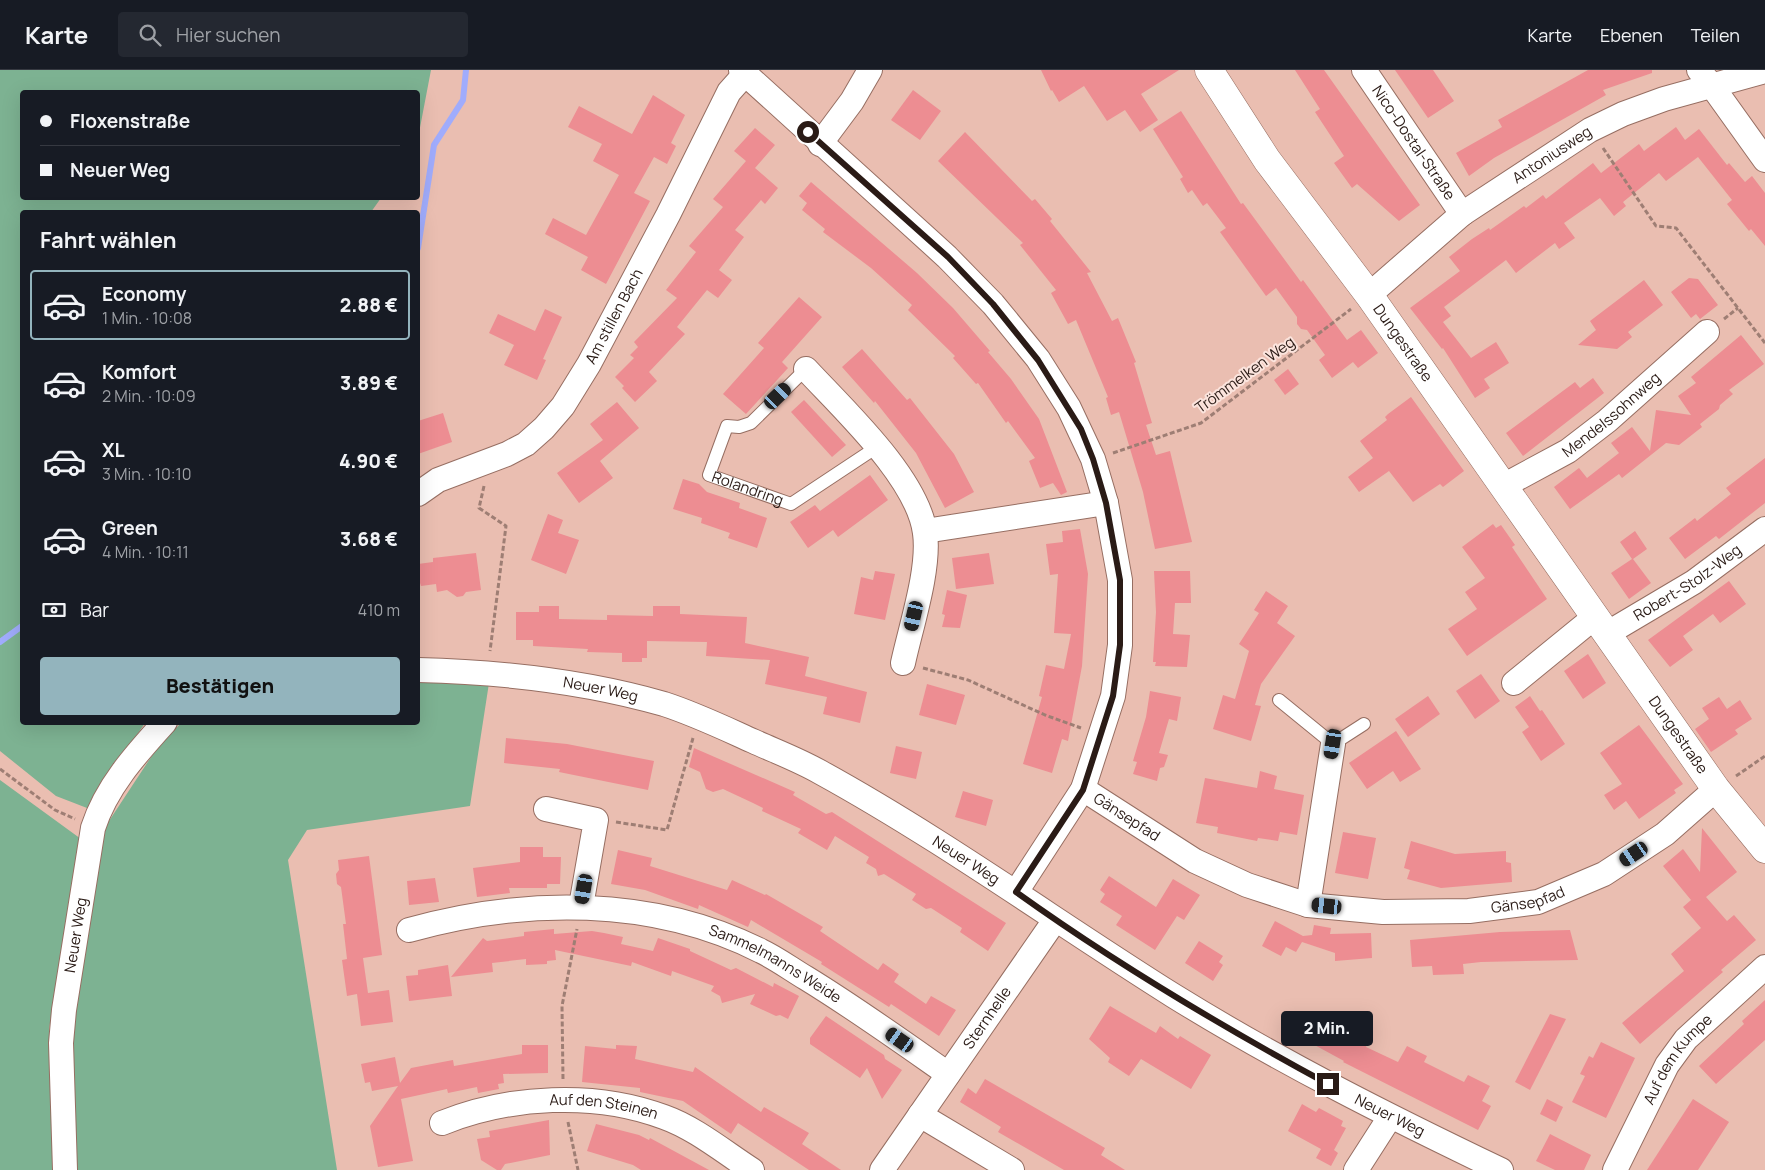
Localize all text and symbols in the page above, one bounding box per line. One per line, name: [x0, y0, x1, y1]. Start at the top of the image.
search box: [118, 12, 468, 57]
text: Karte: [25, 18, 88, 51]
icon: search: [136, 21, 164, 49]
text: Hier suchen: [176, 22, 280, 48]
text: Karte: [1528, 23, 1572, 47]
text: Ebenen: [1600, 23, 1663, 47]
text: Teilen: [1691, 23, 1740, 47]
street label: Nico-Dostal-Straße: [1367, 81, 1461, 204]
text: Floxenstraße: [70, 108, 190, 134]
route start: [797, 121, 819, 143]
street label: Antoniusweg: [1508, 121, 1595, 188]
text: Neuer Weg: [70, 157, 170, 183]
text: Fahrt wählen: [40, 225, 177, 255]
street label: Am stillen Bach: [580, 265, 648, 367]
text: Economy: [102, 281, 186, 307]
icon: car: [42, 283, 87, 328]
text: 2.88 €: [340, 292, 398, 318]
street label: Dungestraße: [1369, 300, 1438, 386]
text: 1 Min. · 10:08: [102, 307, 192, 329]
street label: Trömmelken Weg: [1191, 331, 1299, 418]
text: Komfort: [102, 359, 177, 385]
icon: car: [42, 361, 87, 406]
street label: Mendelssohnweg: [1557, 367, 1665, 462]
text: 3.89 €: [340, 370, 398, 396]
car: [761, 380, 794, 412]
text: 2 Min. · 10:09: [102, 385, 196, 407]
text: XL: [102, 437, 125, 463]
icon: car: [42, 439, 87, 484]
text: 4.90 €: [339, 448, 398, 474]
text: 3 Min. · 10:10: [102, 463, 192, 485]
street label: Rolandring: [709, 466, 787, 511]
text: Green: [102, 515, 158, 541]
icon: car: [42, 517, 87, 562]
text: 3.68 €: [340, 526, 398, 552]
street label: Robert-Stolz-Weg: [1629, 539, 1745, 626]
text: 4 Min. · 10:11: [102, 541, 189, 563]
icon: cash: [40, 596, 68, 624]
text: Bar: [80, 597, 109, 623]
text: 410 m: [358, 599, 400, 621]
car: [903, 600, 924, 632]
button: Bestätigen: [40, 657, 400, 715]
street label: Neuer Weg: [562, 671, 641, 707]
street label: Dungestraße: [1644, 692, 1713, 778]
car: [1323, 728, 1342, 760]
street label: Gänsepfad: [1090, 787, 1164, 846]
street label: Neuer Weg: [929, 830, 1004, 889]
car: [1617, 839, 1650, 869]
car: [574, 873, 593, 905]
street label: Gänsepfad: [1490, 881, 1568, 918]
street label: Neuer Weg: [59, 896, 92, 974]
car: [1311, 897, 1342, 915]
street label: Sammelmanns Weide: [706, 919, 846, 1008]
street label: Sternhelle: [958, 982, 1016, 1053]
street label: Auf dem Kumpe: [1638, 1009, 1717, 1108]
callout: 2 Min.: [1282, 1012, 1374, 1046]
text: 2 Min.: [1304, 1017, 1350, 1039]
car: [883, 1025, 916, 1055]
route end: [1317, 1073, 1339, 1095]
street label: Neuer Weg: [1351, 1088, 1429, 1141]
street label: Auf den Steinen: [549, 1089, 661, 1124]

